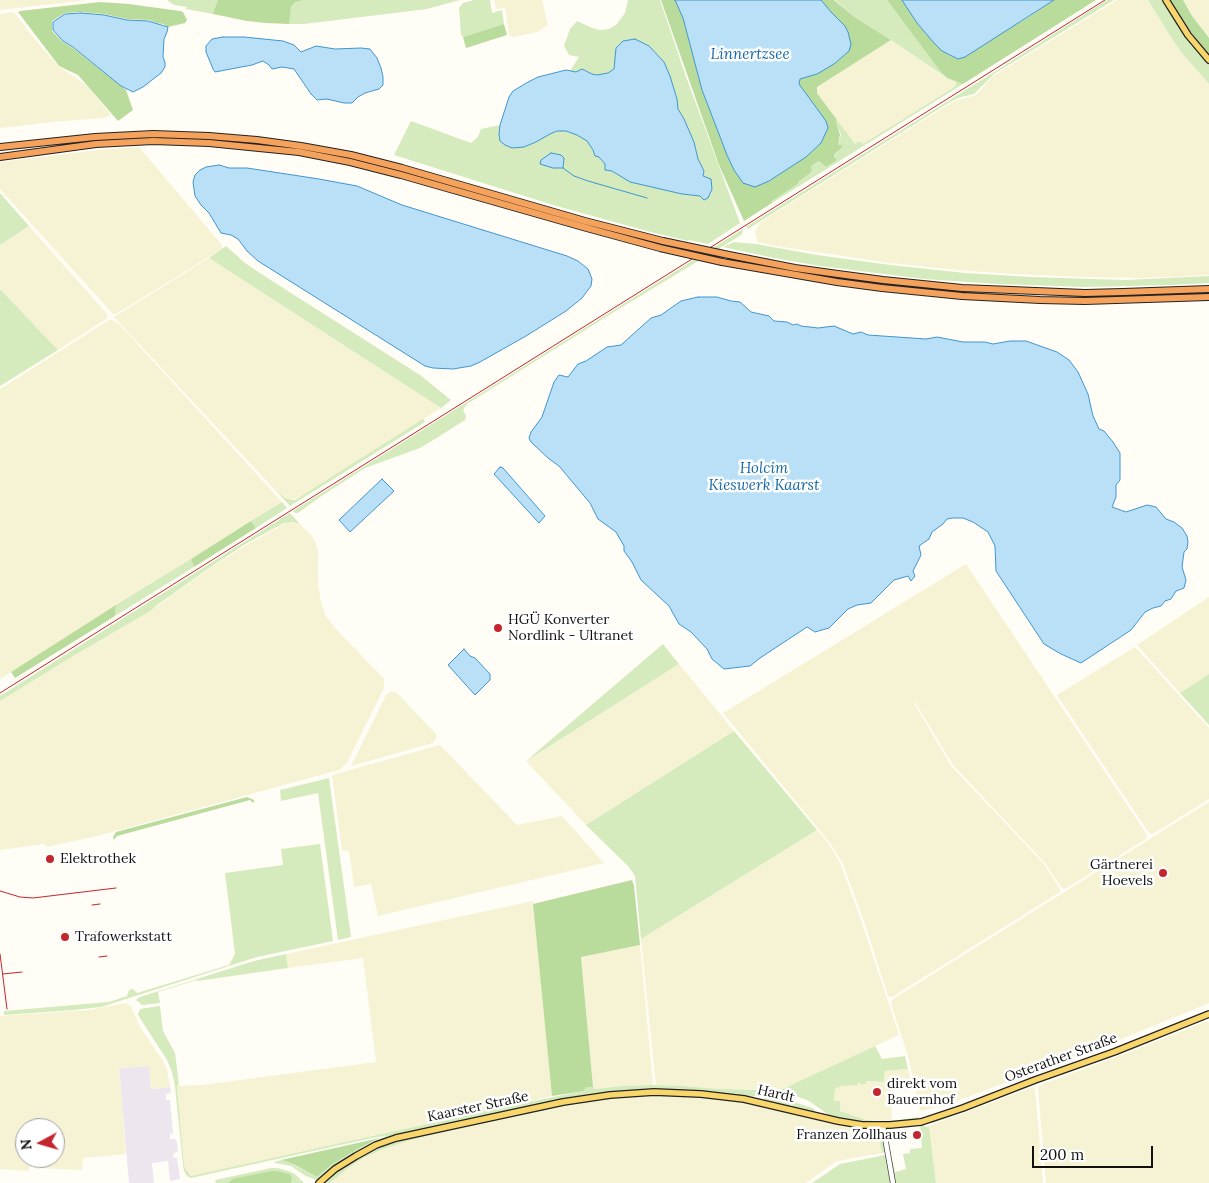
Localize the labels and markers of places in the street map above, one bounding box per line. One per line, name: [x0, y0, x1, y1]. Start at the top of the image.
place label: HGÜ Konverter Nordlink - Ultranet: [508, 612, 633, 644]
marker: HGÜ Konverter Nordlink - Ultranet: [492, 622, 504, 634]
place label: Elektrothek: [60, 851, 136, 867]
marker: Elektrothek: [44, 853, 56, 865]
place label: Gärtnerei Hoevels: [1090, 857, 1153, 890]
marker: Gärtnerei Hoevels: [1157, 867, 1169, 879]
place label: Trafowerkstatt: [75, 929, 172, 945]
marker: Trafowerkstatt: [59, 931, 71, 943]
place label: direkt vom Bauernhof: [887, 1076, 957, 1108]
marker: direkt vom Bauernhof: [871, 1086, 883, 1098]
place label: Franzen Zollhaus: [796, 1127, 907, 1143]
marker: Franzen Zollhaus: [911, 1129, 923, 1141]

